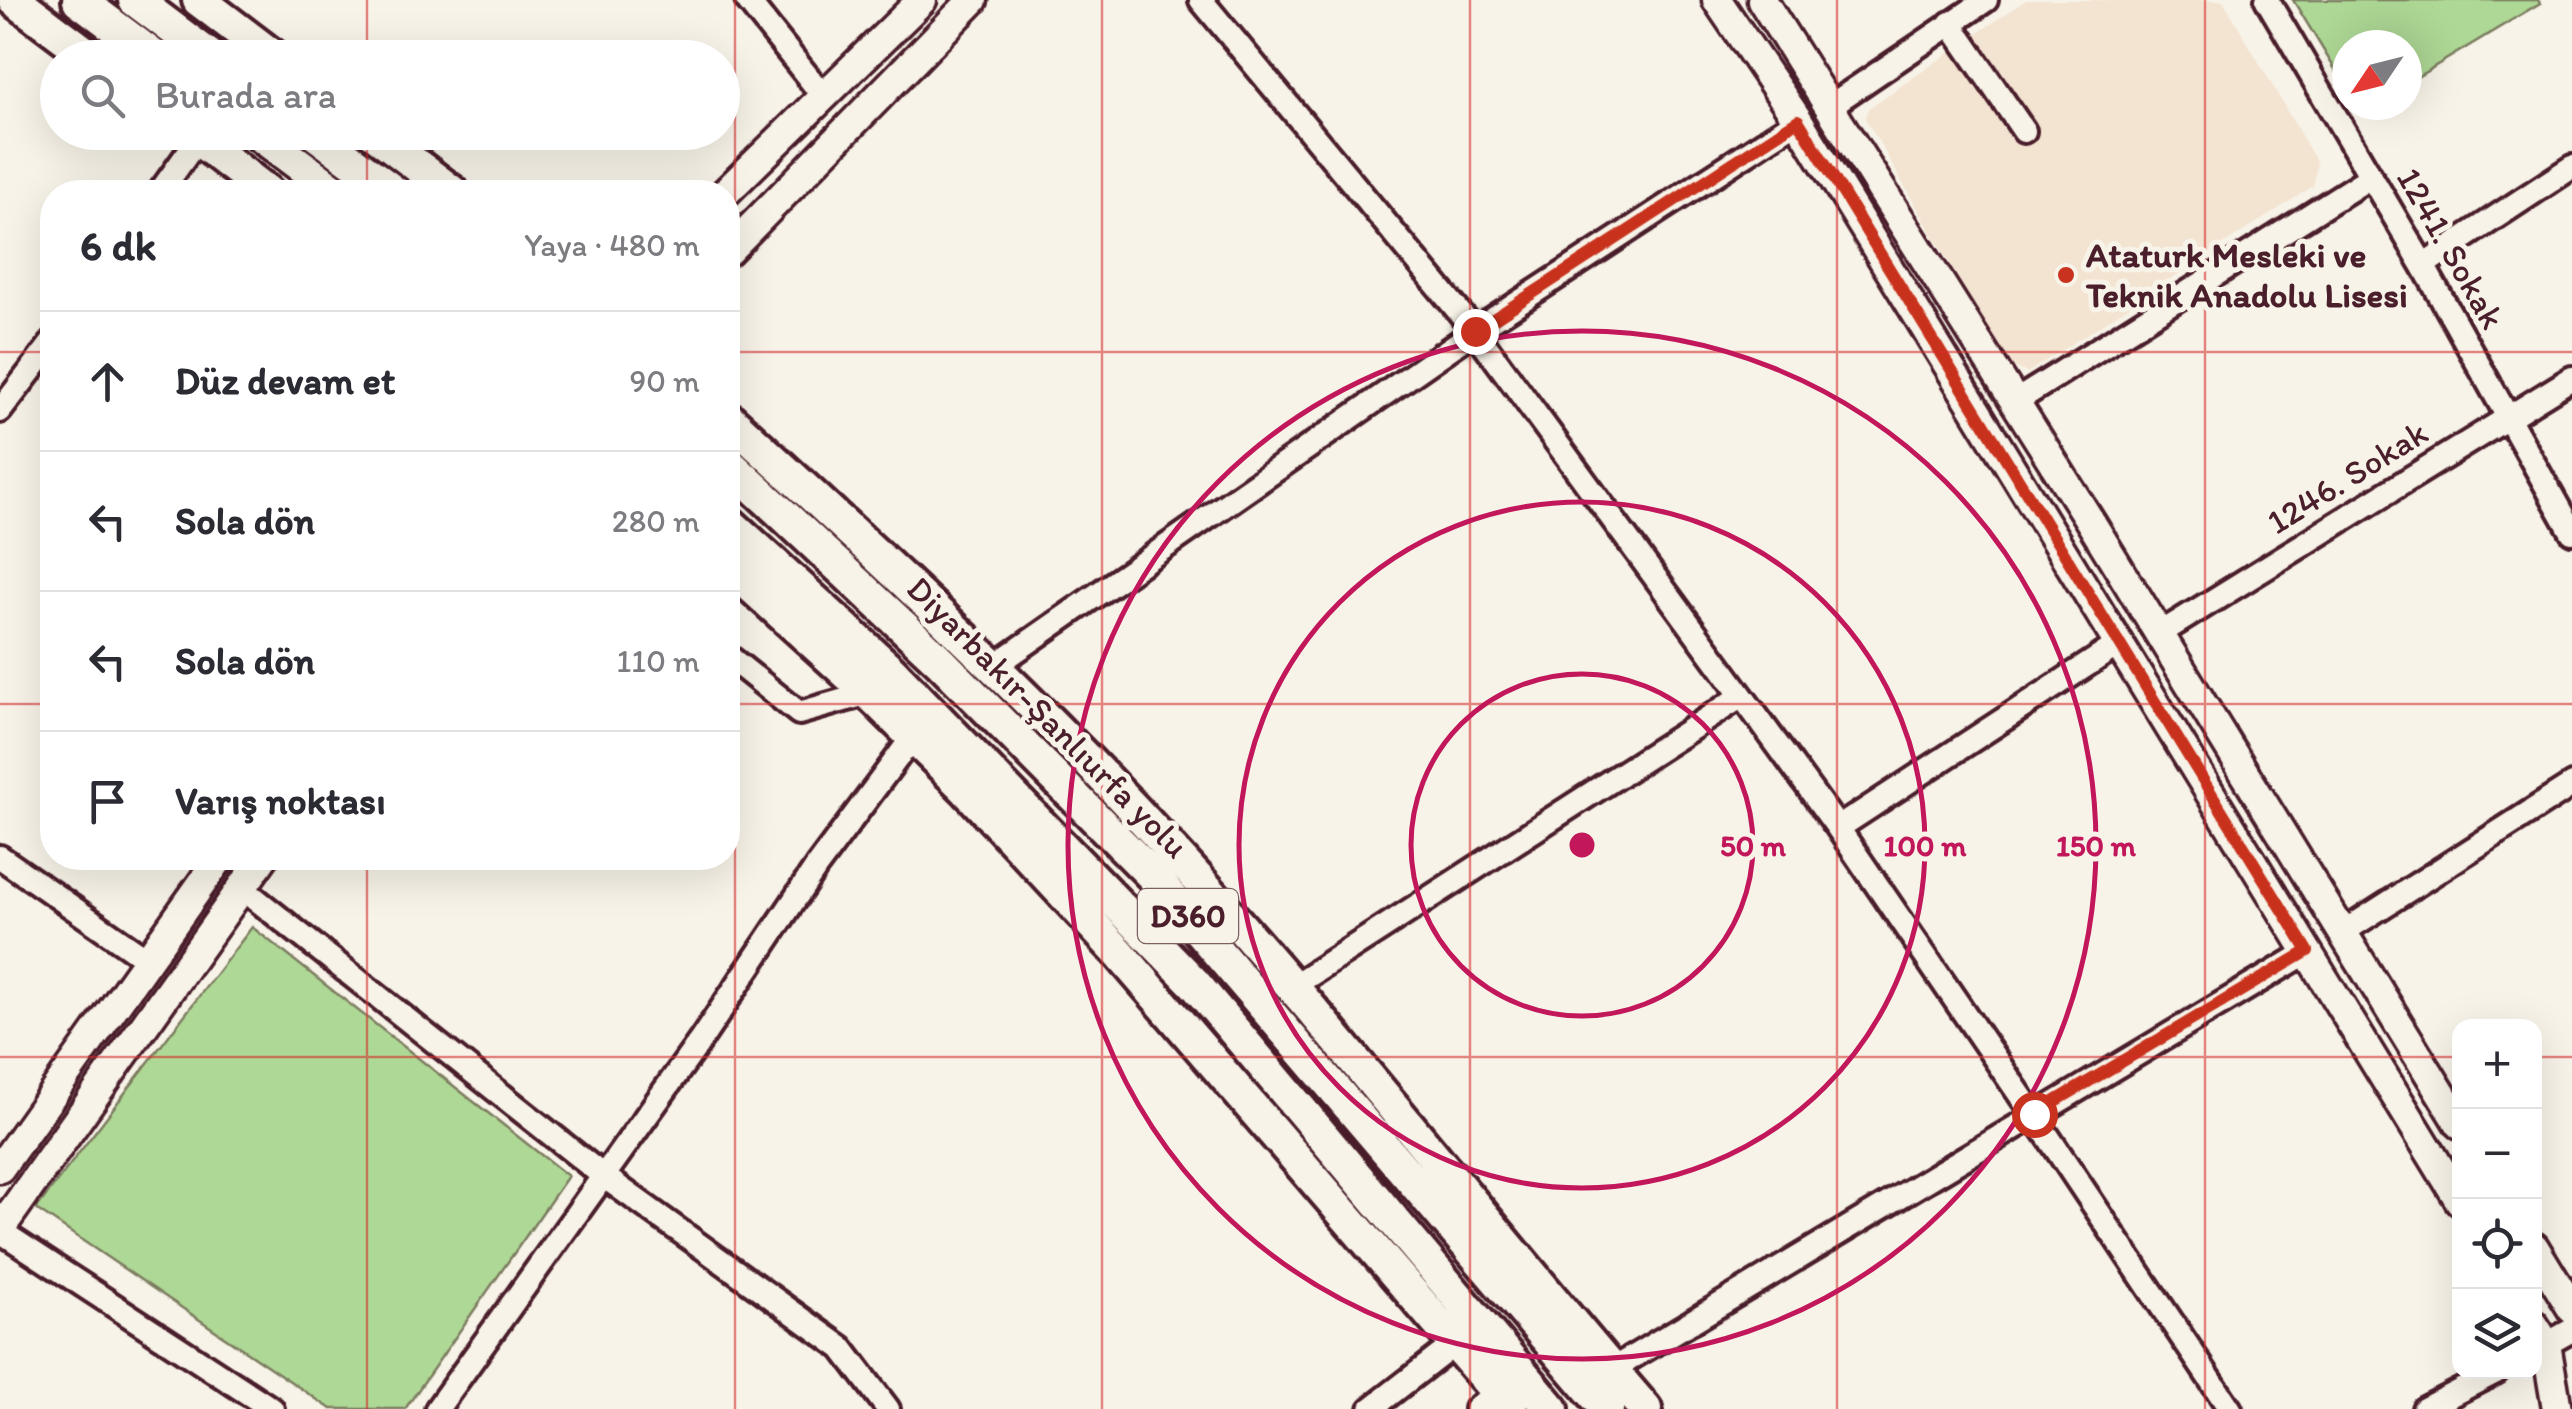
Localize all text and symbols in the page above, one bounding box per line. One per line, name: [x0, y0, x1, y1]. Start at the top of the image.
north arrow: [2332, 30, 2422, 120]
search box: [40, 40, 740, 150]
icon: search: [75, 68, 130, 123]
text: Burada ara: [155, 72, 337, 118]
street label: 1241. Sokak: [2388, 160, 2514, 336]
text: 6 dk: [80, 220, 156, 271]
text: Yaya · 480 m: [524, 226, 700, 264]
place label: Ataturk Mesleki ve Teknik Anadolu Lisesi: [2085, 234, 2408, 316]
marker: Ataturk Mesleki ve Teknik Anadolu Lisesi: [2055, 264, 2077, 286]
route end: [1453, 309, 1499, 355]
icon: ahead: [80, 354, 135, 409]
text: Düz devam et: [175, 358, 395, 404]
text: 90 m: [629, 362, 700, 400]
street label: 1246. Sokak: [2259, 411, 2435, 543]
icon: left: [80, 494, 135, 549]
text: Sola dön: [175, 498, 315, 544]
text: 280 m: [612, 502, 700, 540]
street label: Diyarbakır-Şanlıurfa yolu: [898, 567, 1198, 867]
icon: left: [80, 634, 135, 689]
text: Sola dön: [175, 638, 315, 684]
text: 110 m: [616, 642, 700, 680]
icon: arrive: [80, 774, 135, 829]
text: Varış noktası: [175, 778, 386, 824]
centre of rings: [1564, 827, 1600, 863]
text: 50 m: [1720, 827, 1787, 864]
text: 100 m: [1884, 827, 1967, 864]
text: 150 m: [2056, 827, 2137, 864]
road number: D360: [1138, 889, 1238, 943]
map controls: [2452, 1019, 2542, 1379]
button: +: [2452, 1019, 2542, 1109]
route start: [2012, 1092, 2058, 1138]
button: −: [2452, 1109, 2542, 1199]
button: locate: [2452, 1199, 2542, 1289]
button: layers: [2452, 1289, 2542, 1379]

